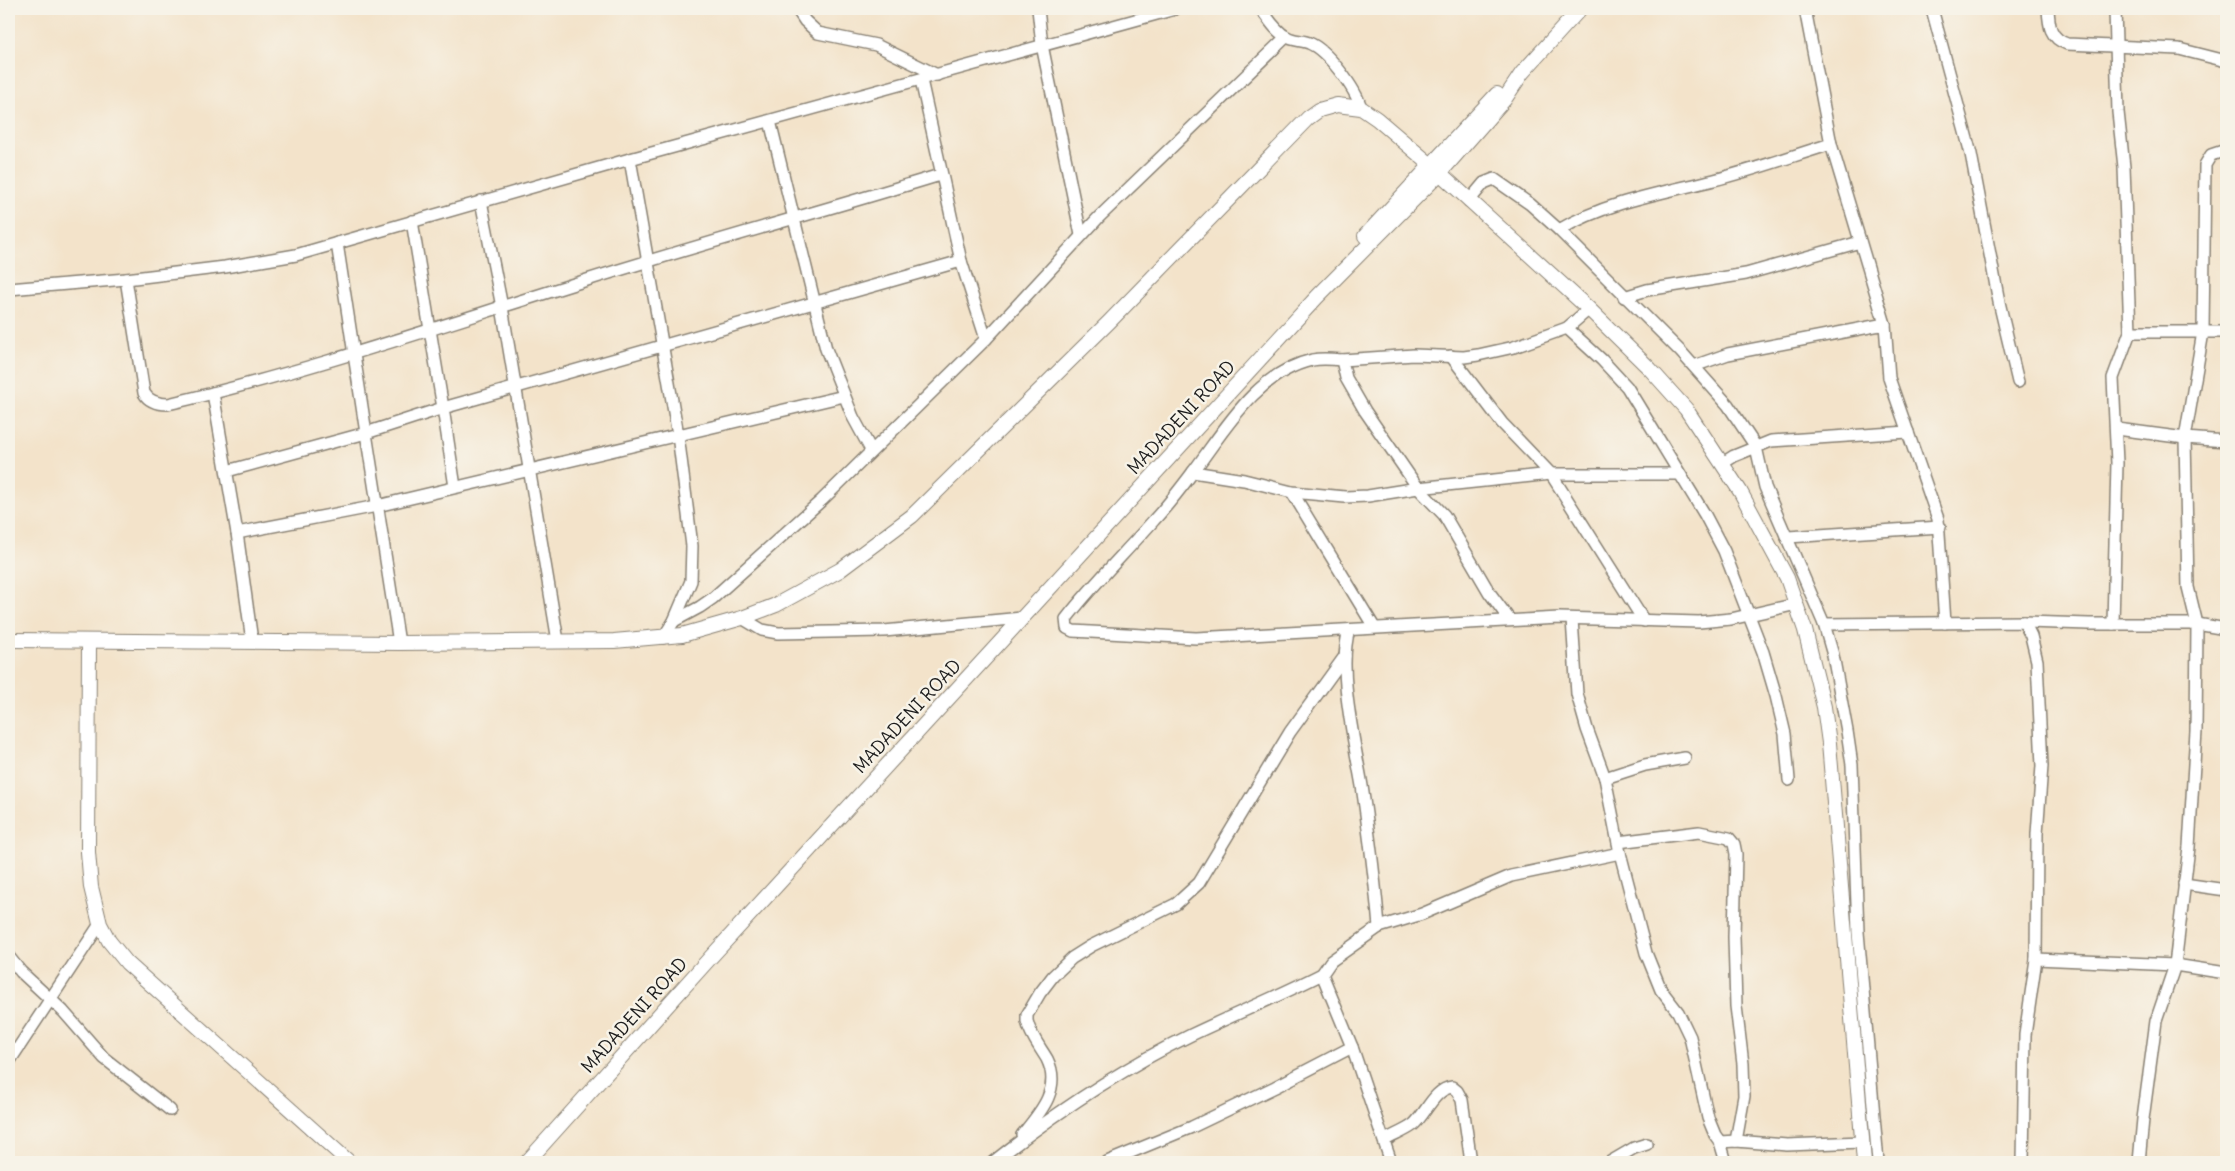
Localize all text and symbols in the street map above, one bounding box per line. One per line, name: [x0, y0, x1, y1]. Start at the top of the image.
street label: MADADENI ROAD: [1122, 355, 1240, 479]
street label: MADADENI ROAD: [848, 654, 966, 778]
street label: MADADENI ROAD: [576, 952, 692, 1078]

